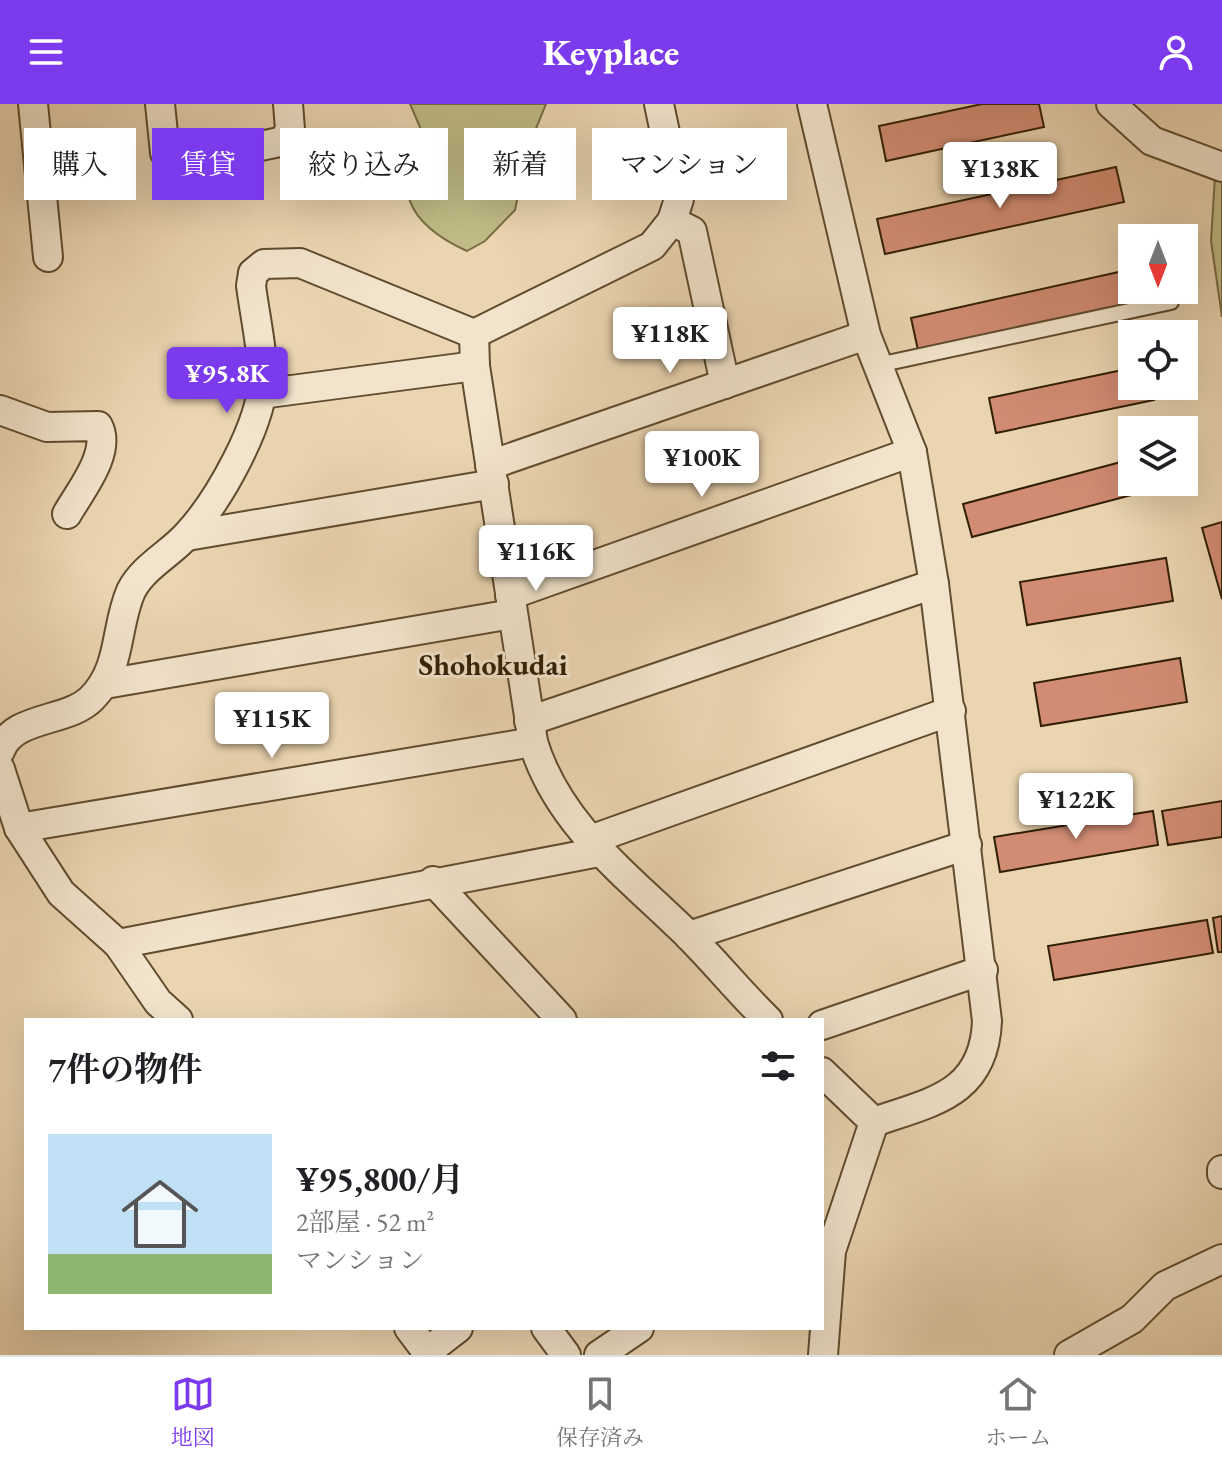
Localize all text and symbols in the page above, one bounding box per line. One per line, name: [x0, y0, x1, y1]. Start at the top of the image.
text: Keyplace: [543, 29, 679, 76]
icon: menu: [24, 30, 68, 74]
icon: person: [1154, 30, 1198, 74]
chip: 購入: [24, 128, 136, 200]
chip: 賃貸: [152, 128, 264, 200]
chip: 絞り込み: [280, 128, 448, 200]
chip: 新着: [464, 128, 576, 200]
chip: マンション: [592, 128, 787, 200]
pin: ¥138K: [944, 142, 1056, 210]
text: ¥138K: [961, 151, 1039, 185]
north arrow: [1118, 224, 1198, 304]
map controls: [1118, 224, 1198, 496]
pin: ¥118K: [614, 307, 726, 375]
text: ¥118K: [631, 316, 709, 350]
button: locate: [1118, 320, 1198, 400]
pin: ¥95.8K: [162, 347, 292, 415]
text: ¥95.8K: [185, 356, 269, 390]
button: layers: [1118, 416, 1198, 496]
pin: ¥100K: [646, 431, 758, 499]
text: ¥100K: [663, 440, 741, 474]
pin: ¥116K: [480, 525, 592, 593]
text: ¥116K: [497, 534, 575, 568]
district label: Shohokudai: [418, 645, 568, 684]
pin: ¥115K: [216, 692, 328, 760]
text: ¥115K: [233, 701, 311, 735]
pin: ¥122K: [1020, 773, 1132, 841]
text: ¥122K: [1037, 782, 1115, 816]
icon: filters: [756, 1044, 800, 1088]
text: 7件の物件: [48, 1047, 202, 1091]
text: ¥95,800/月: [296, 1157, 464, 1201]
icon: home: [112, 1166, 208, 1262]
text: 2部屋 · 52 m²: [296, 1205, 434, 1239]
text: マンション: [296, 1243, 425, 1277]
tab: 地図: [171, 1372, 215, 1452]
tab: 保存済み: [556, 1372, 644, 1452]
tab: ホーム: [985, 1372, 1051, 1452]

